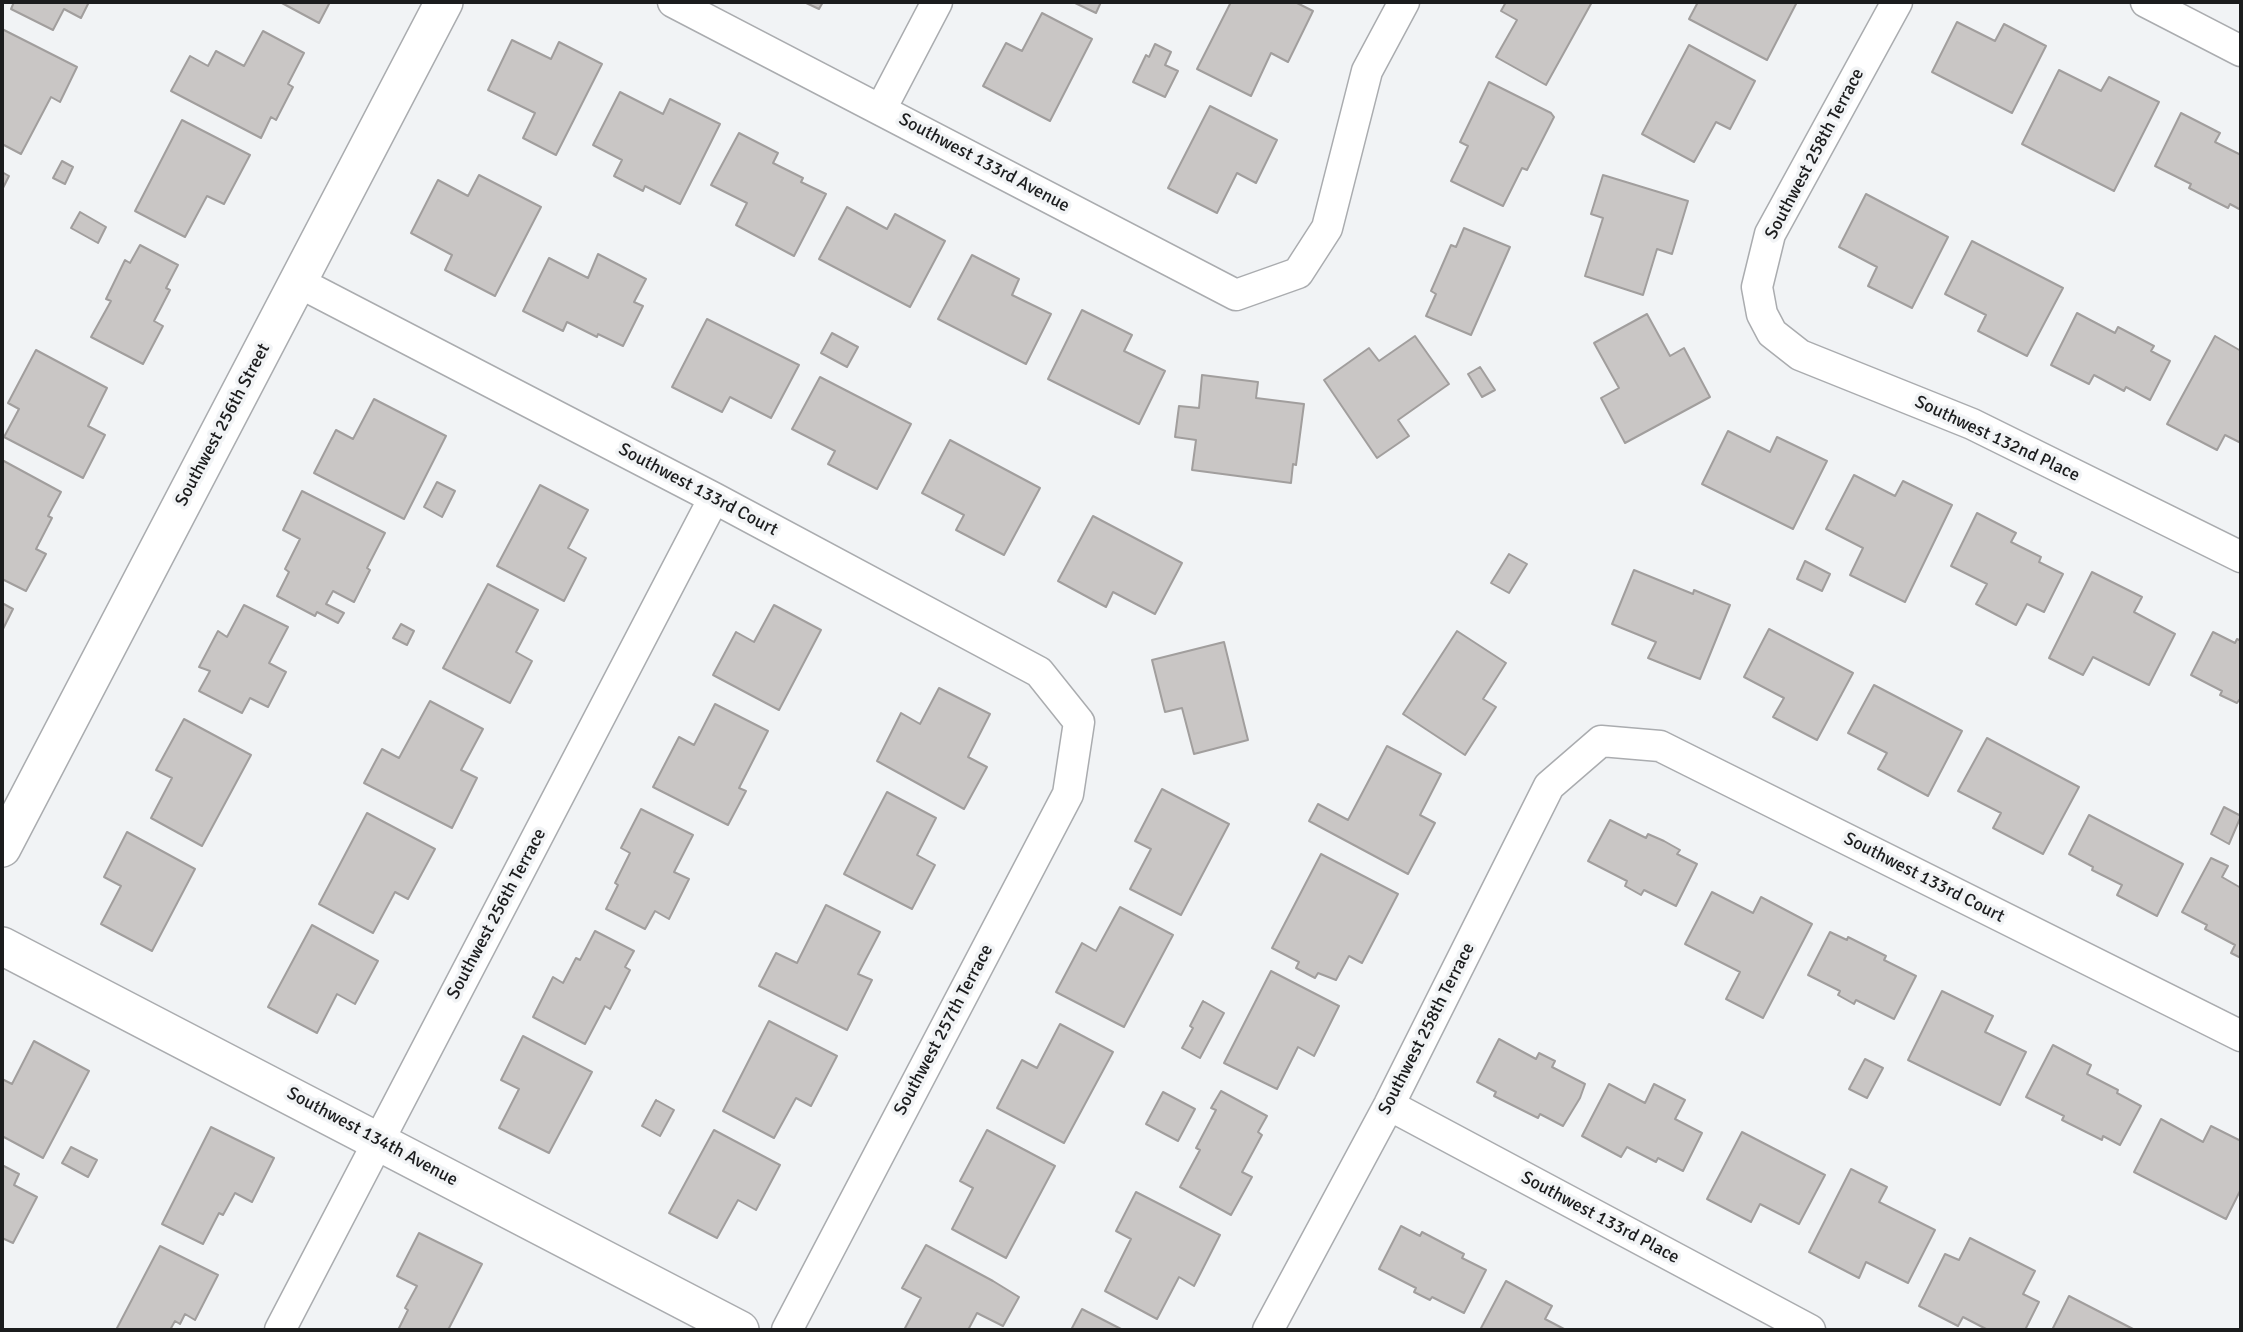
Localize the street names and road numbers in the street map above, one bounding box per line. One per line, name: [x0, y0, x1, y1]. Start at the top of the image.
street label: Southwest 258th Terrace: [1761, 65, 1869, 243]
street label: Southwest 133rd Avenue: [895, 109, 1073, 217]
street label: Southwest 256th Street: [171, 340, 275, 510]
street label: Southwest 132nd Place: [1911, 391, 2083, 487]
street label: Southwest 133rd Court: [615, 439, 781, 541]
street label: Southwest 256th Terrace: [443, 825, 551, 1003]
street label: Southwest 133rd Court: [1840, 828, 2008, 928]
street label: Southwest 258th Terrace: [1374, 939, 1480, 1119]
street label: Southwest 257th Terrace: [890, 941, 998, 1119]
street label: Southwest 134th Avenue: [283, 1083, 461, 1191]
street label: Southwest 133rd Place: [1517, 1167, 1683, 1269]

